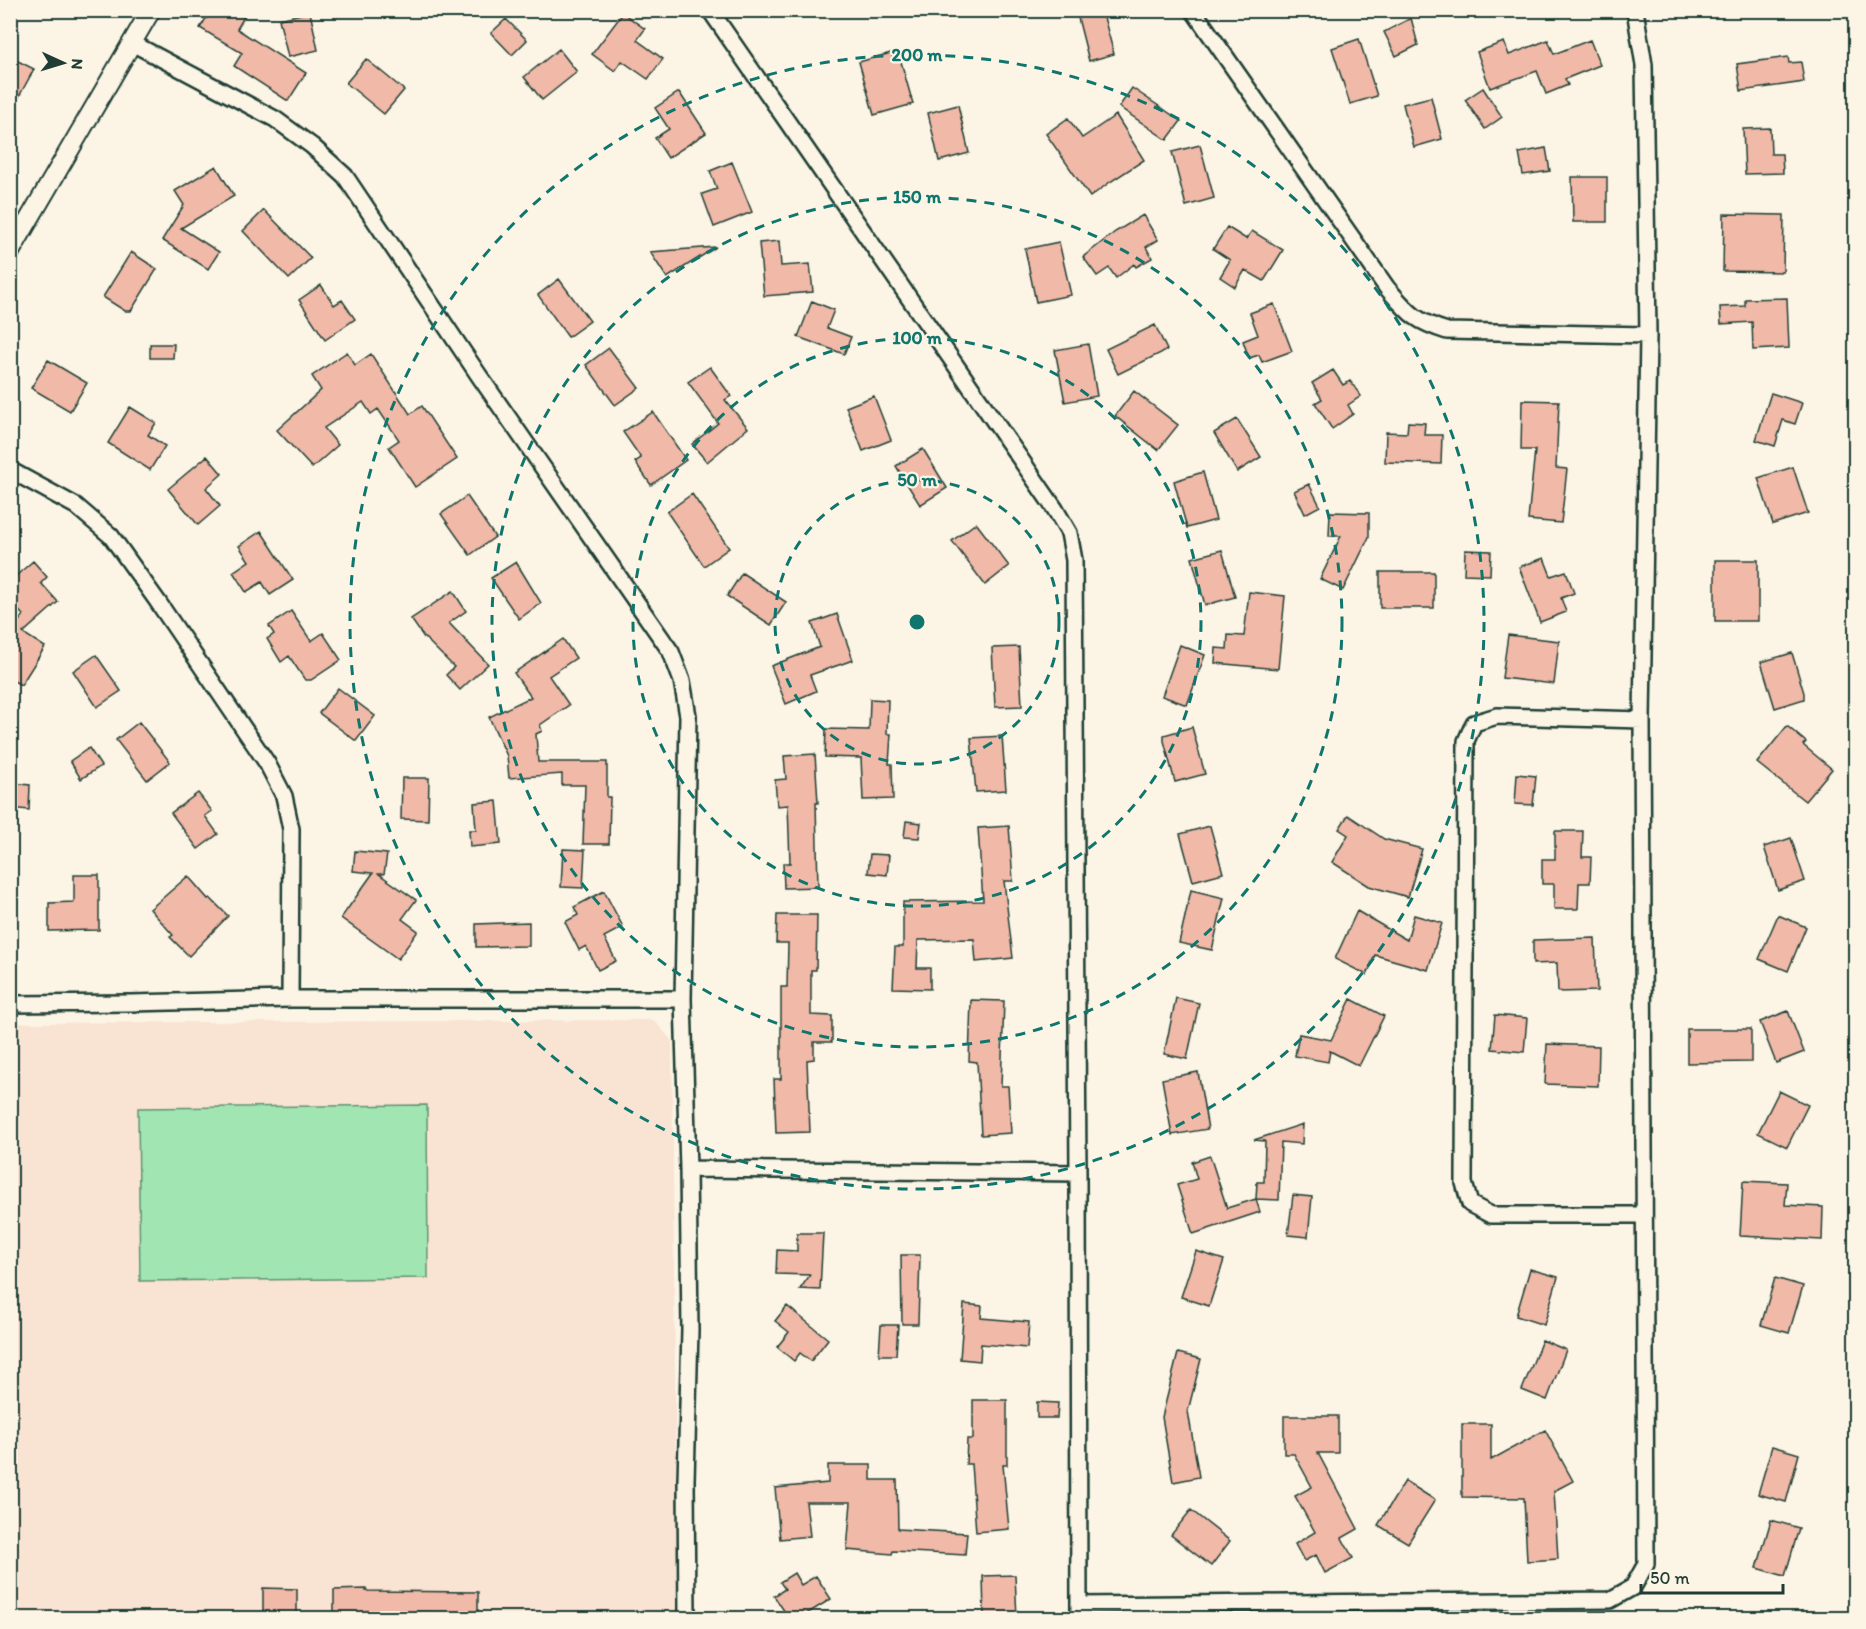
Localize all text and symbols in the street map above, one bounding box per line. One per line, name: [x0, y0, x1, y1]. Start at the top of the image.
north arrow: [33, 33, 93, 93]
text: 200 m: [892, 44, 943, 66]
text: N: [68, 58, 87, 70]
text: 150 m: [893, 186, 942, 208]
text: 100 m: [892, 327, 943, 349]
text: 50 m: [897, 469, 938, 491]
centre of rings: [907, 612, 927, 632]
scale bar: [1641, 1557, 1784, 1595]
text: 50 m: [1650, 1567, 1690, 1589]

